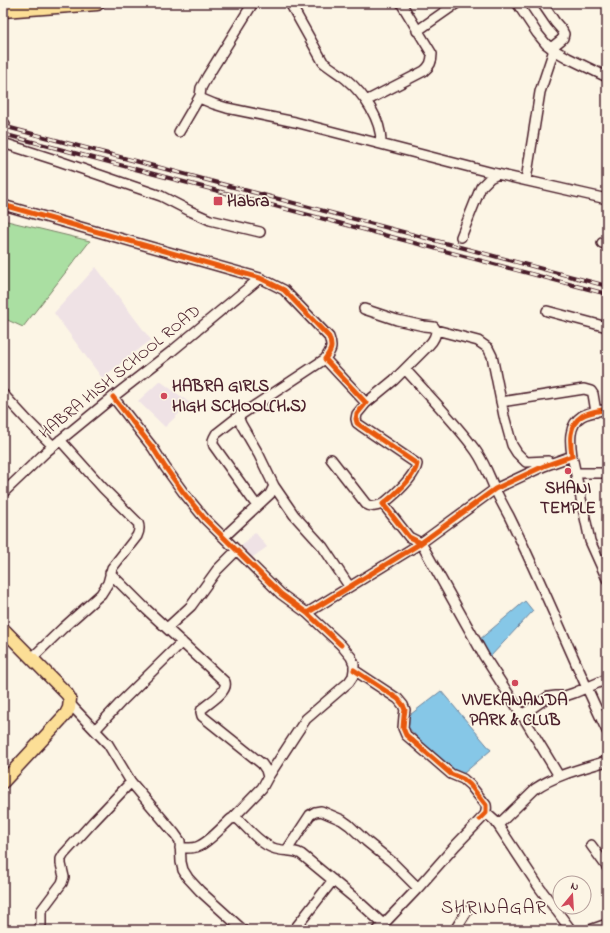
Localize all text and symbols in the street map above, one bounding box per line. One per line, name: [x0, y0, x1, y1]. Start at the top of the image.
place label: Habra: [227, 189, 269, 214]
marker: Habra: [212, 195, 224, 207]
street label: HABRA HISH SCHOOL ROAD: [34, 299, 206, 445]
place label: HABRA GIRLS HIGH SCHOOL(H.S): [172, 374, 306, 419]
marker: HABRA GIRLS HIGH SCHOOL(H.S): [159, 391, 169, 401]
marker: SHANI TEMPLE: [563, 466, 573, 476]
place label: SHANI TEMPLE: [540, 476, 596, 521]
marker: VIVEKANANDA PARK & CLUB: [510, 678, 520, 688]
place label: VIVEKANANDA PARK & CLUB: [461, 688, 568, 733]
north arrow: [552, 875, 592, 915]
text: N: [569, 878, 581, 895]
district label: SHRINAGAR: [441, 895, 547, 922]

